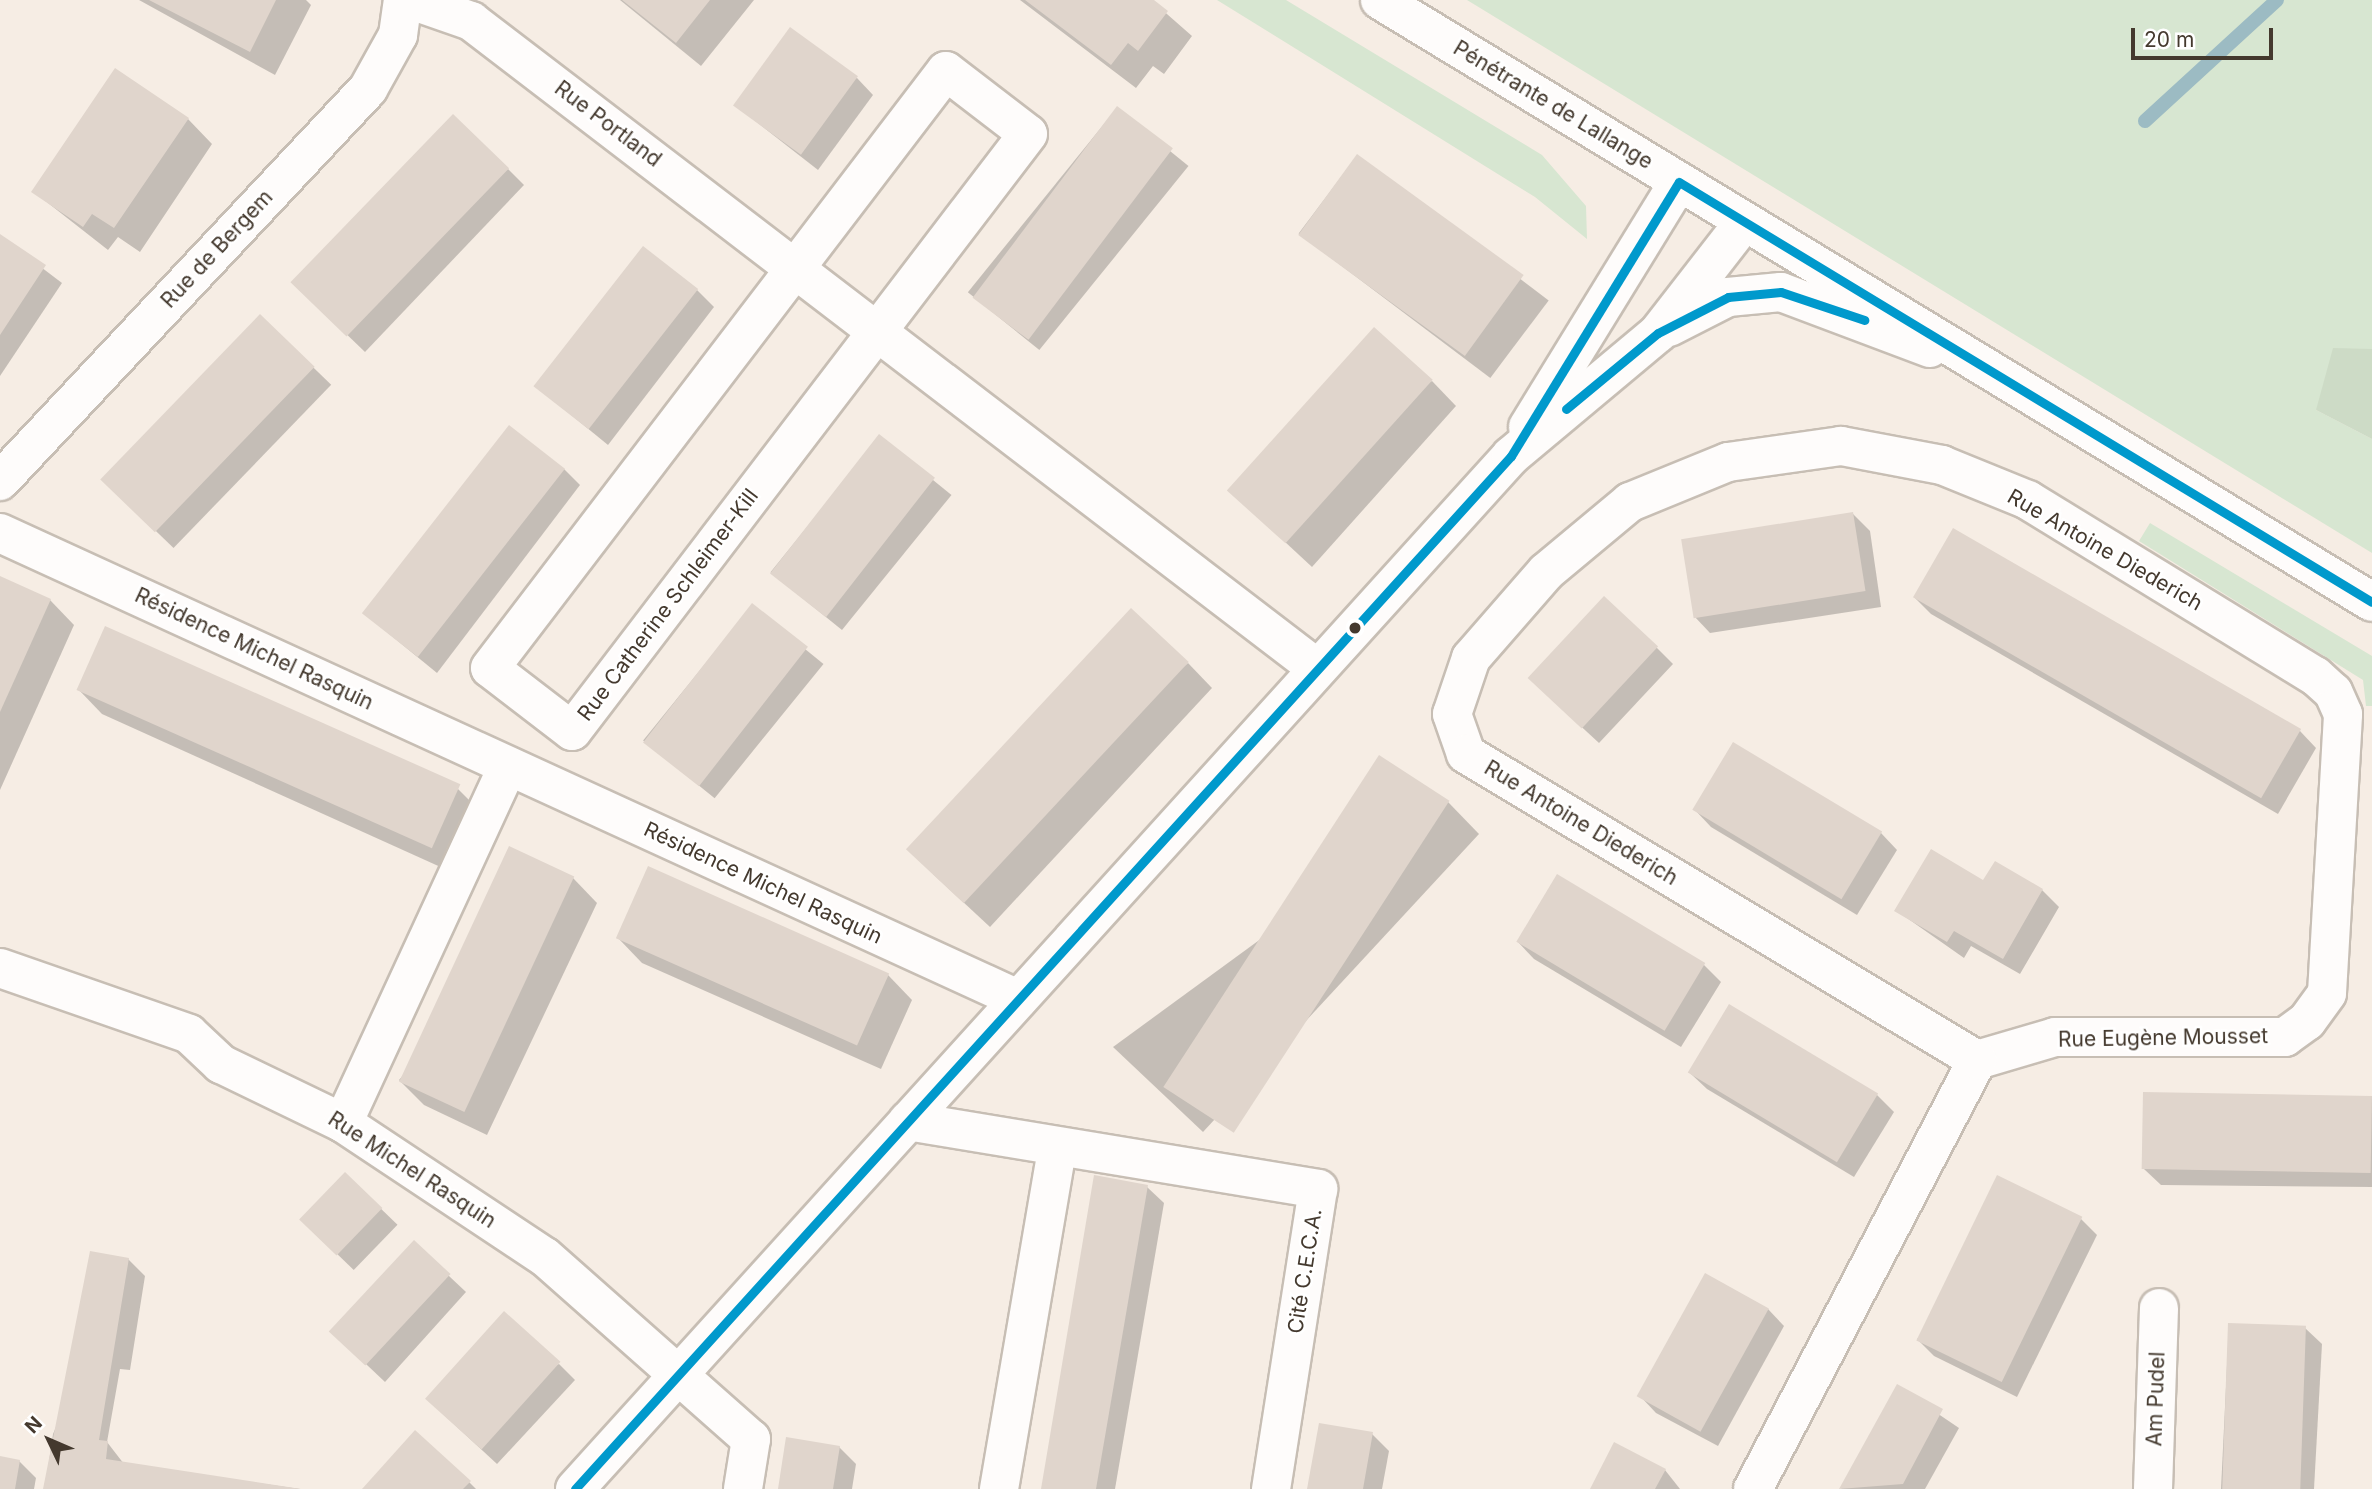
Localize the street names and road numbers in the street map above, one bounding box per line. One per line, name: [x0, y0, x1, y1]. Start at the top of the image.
street label: Pénétrante de Lallange: [1449, 35, 1657, 175]
street label: Rue Portland: [550, 76, 666, 172]
street label: Rue de Bergem: [156, 185, 278, 313]
street label: Rue Catherine Schleimer-Kill: [572, 484, 764, 726]
street label: Rue Antoine Diederich: [2003, 484, 2207, 616]
street label: Résidence Michel Rasquin: [131, 583, 377, 715]
street label: Rue Antoine Diederich: [1480, 755, 1682, 891]
street label: Résidence Michel Rasquin: [640, 817, 886, 949]
street label: Rue Eugène Mousset: [2058, 1024, 2268, 1052]
street label: Rue Michel Rasquin: [323, 1106, 501, 1234]
street label: Cité C.E.C.A.: [1283, 1207, 1327, 1335]
street label: Am Pudel: [2142, 1351, 2170, 1447]

